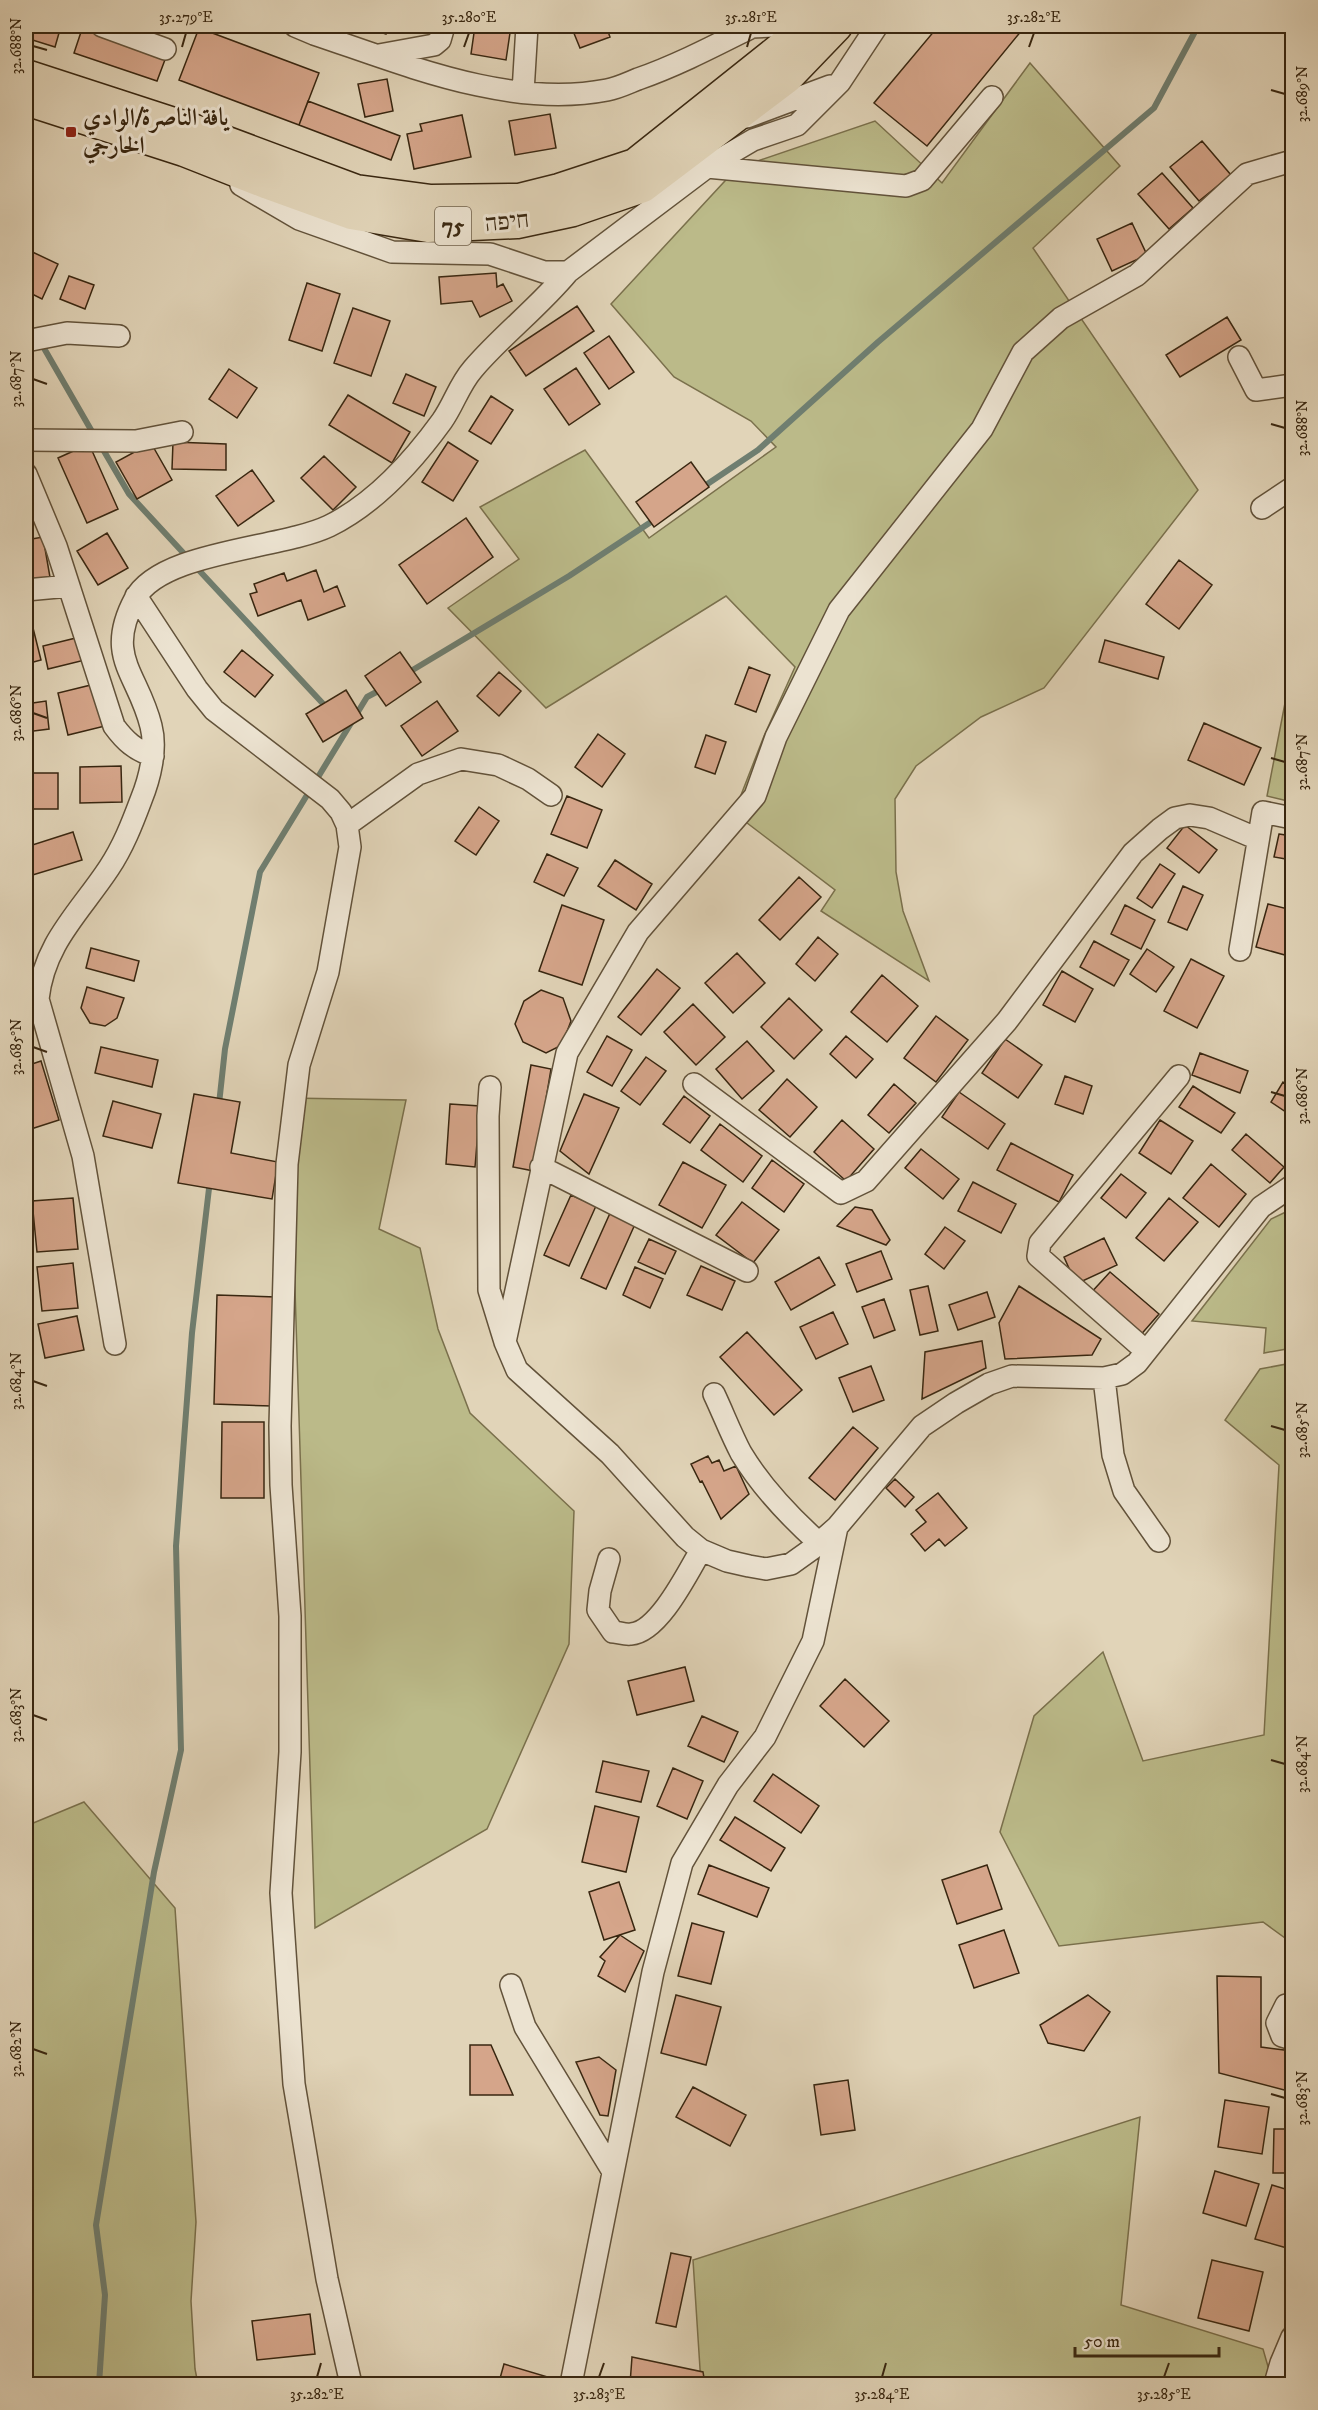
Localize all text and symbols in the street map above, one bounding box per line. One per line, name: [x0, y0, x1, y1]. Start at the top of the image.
text: 35.279°E: [159, 8, 213, 27]
text: 35.280°E: [442, 8, 497, 27]
text: 35.281°E: [725, 8, 777, 27]
text: 35.282°E: [1007, 8, 1061, 27]
text: 32.688°N: [7, 18, 26, 74]
text: 32.689°N: [1293, 66, 1312, 122]
place label: يافة الناصرة/الوادي الخارجي: [82, 103, 230, 164]
marker: يافة الناصرة/الوادي الخارجي: [64, 125, 78, 139]
street label: חיפה: [483, 205, 531, 239]
road number: 75: [435, 207, 471, 245]
text: 32.687°N: [7, 350, 26, 408]
text: 32.688°N: [1293, 400, 1312, 456]
text: 32.686°N: [7, 685, 26, 741]
text: 32.687°N: [1293, 733, 1312, 791]
text: 32.685°N: [7, 1019, 26, 1075]
text: 32.686°N: [1293, 1068, 1312, 1124]
text: 32.684°N: [7, 1352, 26, 1410]
text: 32.685°N: [1293, 1402, 1312, 1458]
text: 32.683°N: [7, 1688, 26, 1742]
text: 32.684°N: [1293, 1735, 1312, 1793]
text: 32.682°N: [7, 2021, 26, 2077]
text: 32.683°N: [1293, 2071, 1312, 2125]
scale bar: [1075, 2320, 1219, 2358]
text: 50 m: [1084, 2331, 1120, 2353]
text: 35.282°E: [290, 2385, 344, 2404]
text: 35.283°E: [573, 2385, 625, 2404]
text: 35.284°E: [854, 2385, 910, 2404]
text: 35.285°E: [1137, 2385, 1191, 2404]

